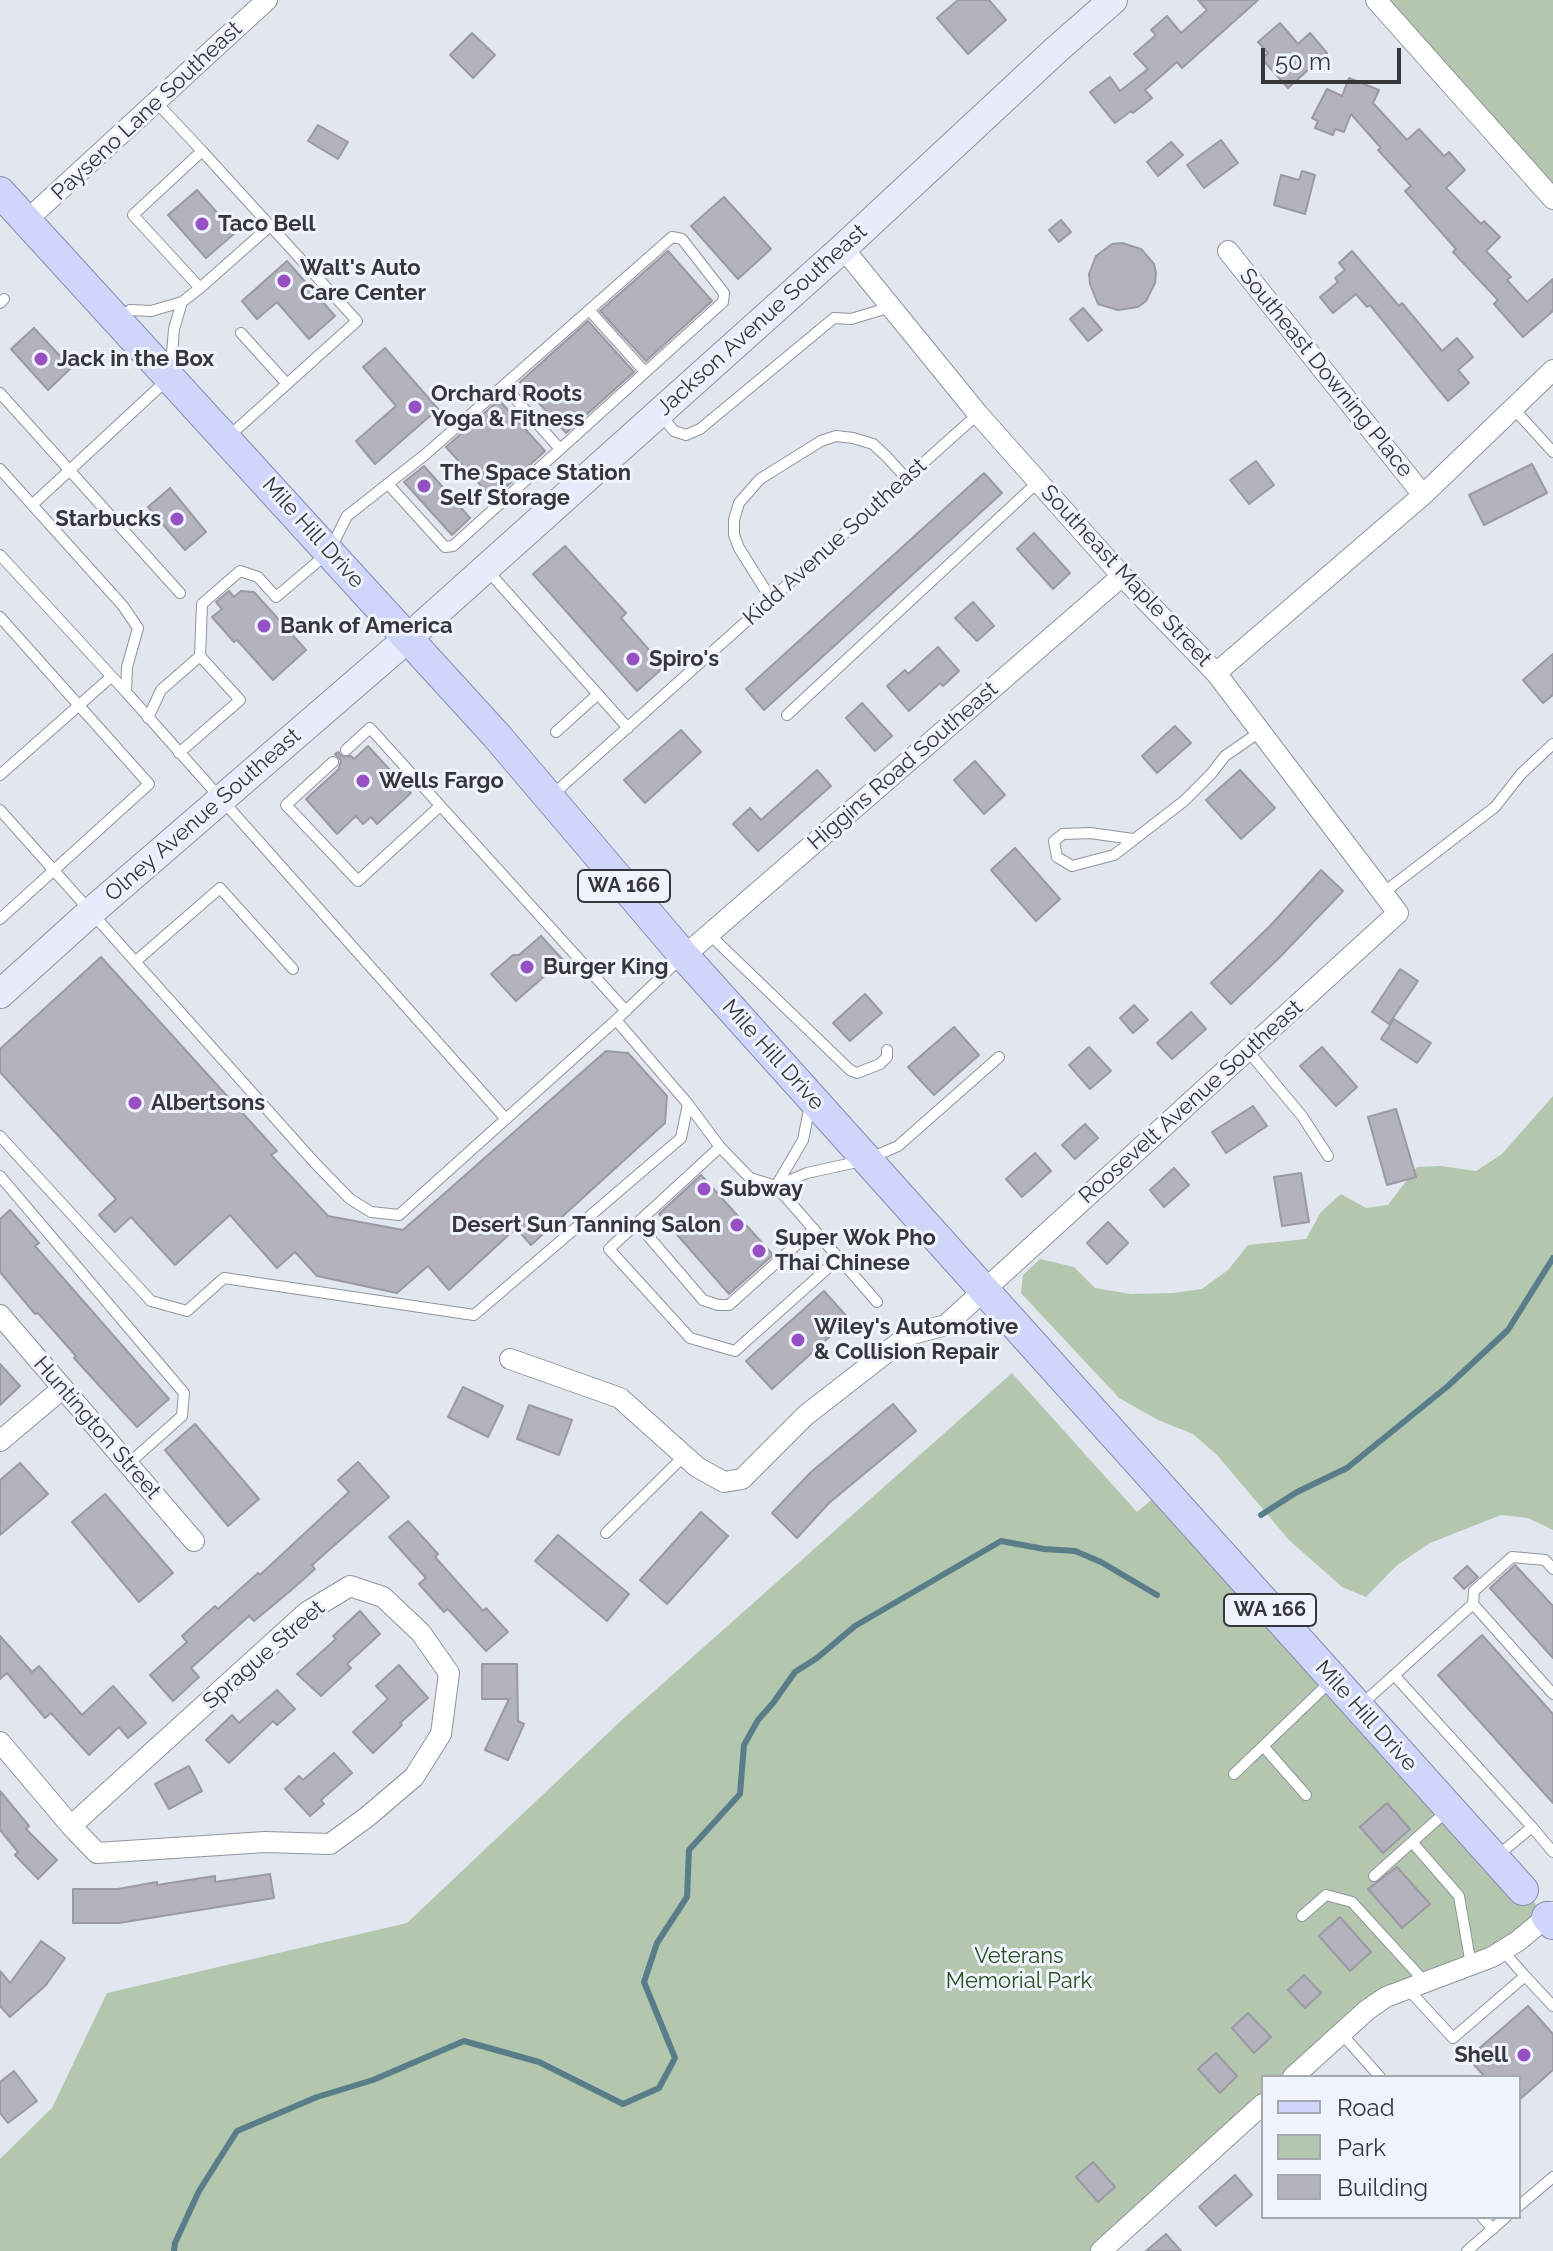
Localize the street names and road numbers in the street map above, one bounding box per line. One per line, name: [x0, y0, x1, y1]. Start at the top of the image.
street label: Payseno Lane Southeast: [46, 16, 248, 206]
street label: Jackson Avenue Southeast: [651, 219, 873, 421]
street label: Southeast Downing Place: [1234, 263, 1418, 483]
street label: Kidd Avenue Southeast: [738, 453, 932, 631]
street label: Mile Hill Drive: [256, 472, 370, 594]
street label: Southeast Maple Street: [1035, 480, 1217, 672]
street label: Higgins Road Southeast: [803, 676, 1003, 856]
street label: Olney Avenue Southeast: [100, 723, 306, 907]
road number: WA 166: [578, 870, 670, 902]
street label: Mile Hill Drive: [716, 994, 830, 1116]
street label: Roosevelt Avenue Southeast: [1074, 994, 1308, 1210]
street label: Huntington Street: [28, 1351, 166, 1505]
road number: WA 166: [1224, 1594, 1316, 1626]
street label: Sprague Street: [198, 1595, 330, 1715]
street label: Mile Hill Drive: [1309, 1655, 1423, 1777]

